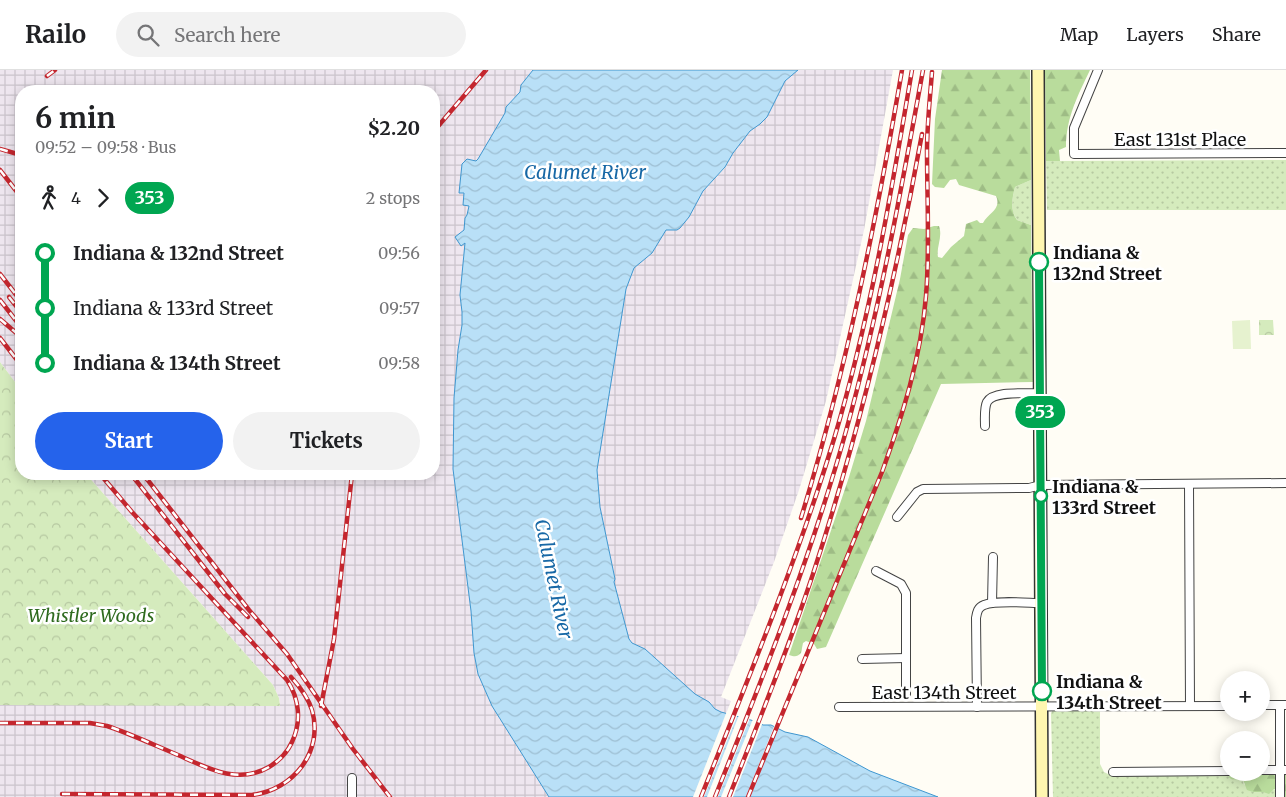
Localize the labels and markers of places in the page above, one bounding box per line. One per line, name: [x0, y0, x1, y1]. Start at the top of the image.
place label: Indiana & 132nd Street: [1053, 241, 1163, 285]
marker: Indiana & 132nd Street: [1029, 252, 1049, 272]
place label: Indiana & 133rd Street: [1052, 475, 1157, 519]
marker: Indiana & 133rd Street: [1034, 489, 1048, 503]
place label: Indiana & 134th Street: [1056, 670, 1163, 714]
marker: Indiana & 134th Street: [1032, 681, 1052, 701]

